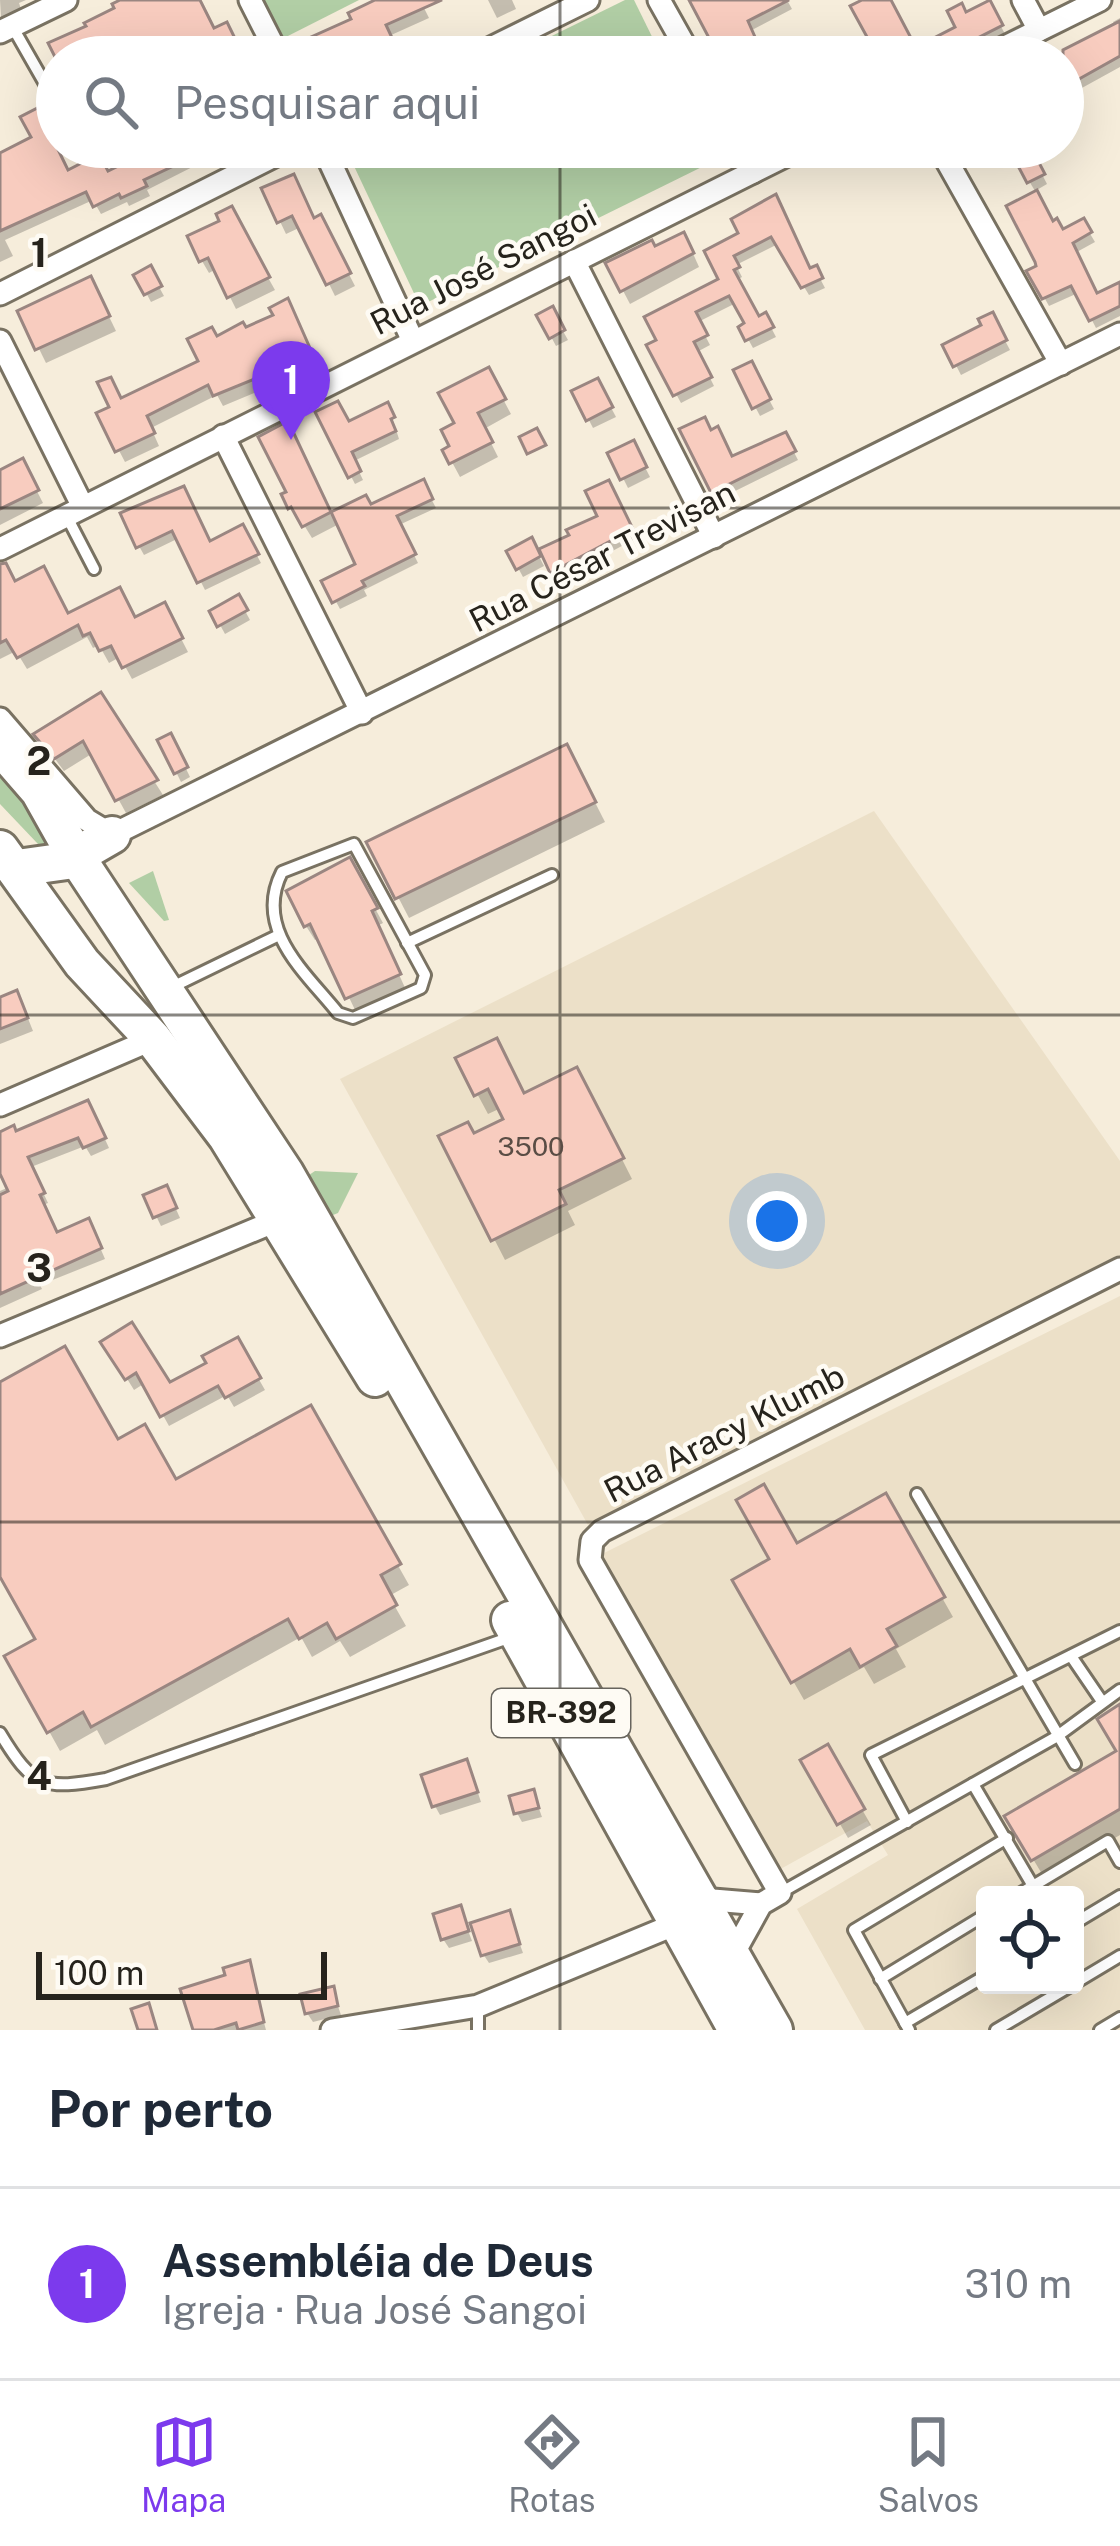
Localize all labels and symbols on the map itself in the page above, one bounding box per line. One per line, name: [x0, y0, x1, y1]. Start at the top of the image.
street label: Rua José Sangoi: [364, 196, 602, 342]
text: 1: [31, 230, 47, 276]
pin: 1: [252, 341, 330, 440]
street label: Rua César Trevisan: [463, 473, 741, 639]
text: 2: [27, 738, 51, 784]
house number: 3500: [497, 1130, 565, 1162]
your location: [747, 1191, 807, 1251]
text: 3: [26, 1245, 52, 1291]
street label: Rua Aracy Klumb: [598, 1356, 850, 1510]
road number: BR-392: [492, 1689, 630, 1737]
text: 4: [26, 1753, 52, 1799]
scale bar: [36, 1946, 327, 1999]

